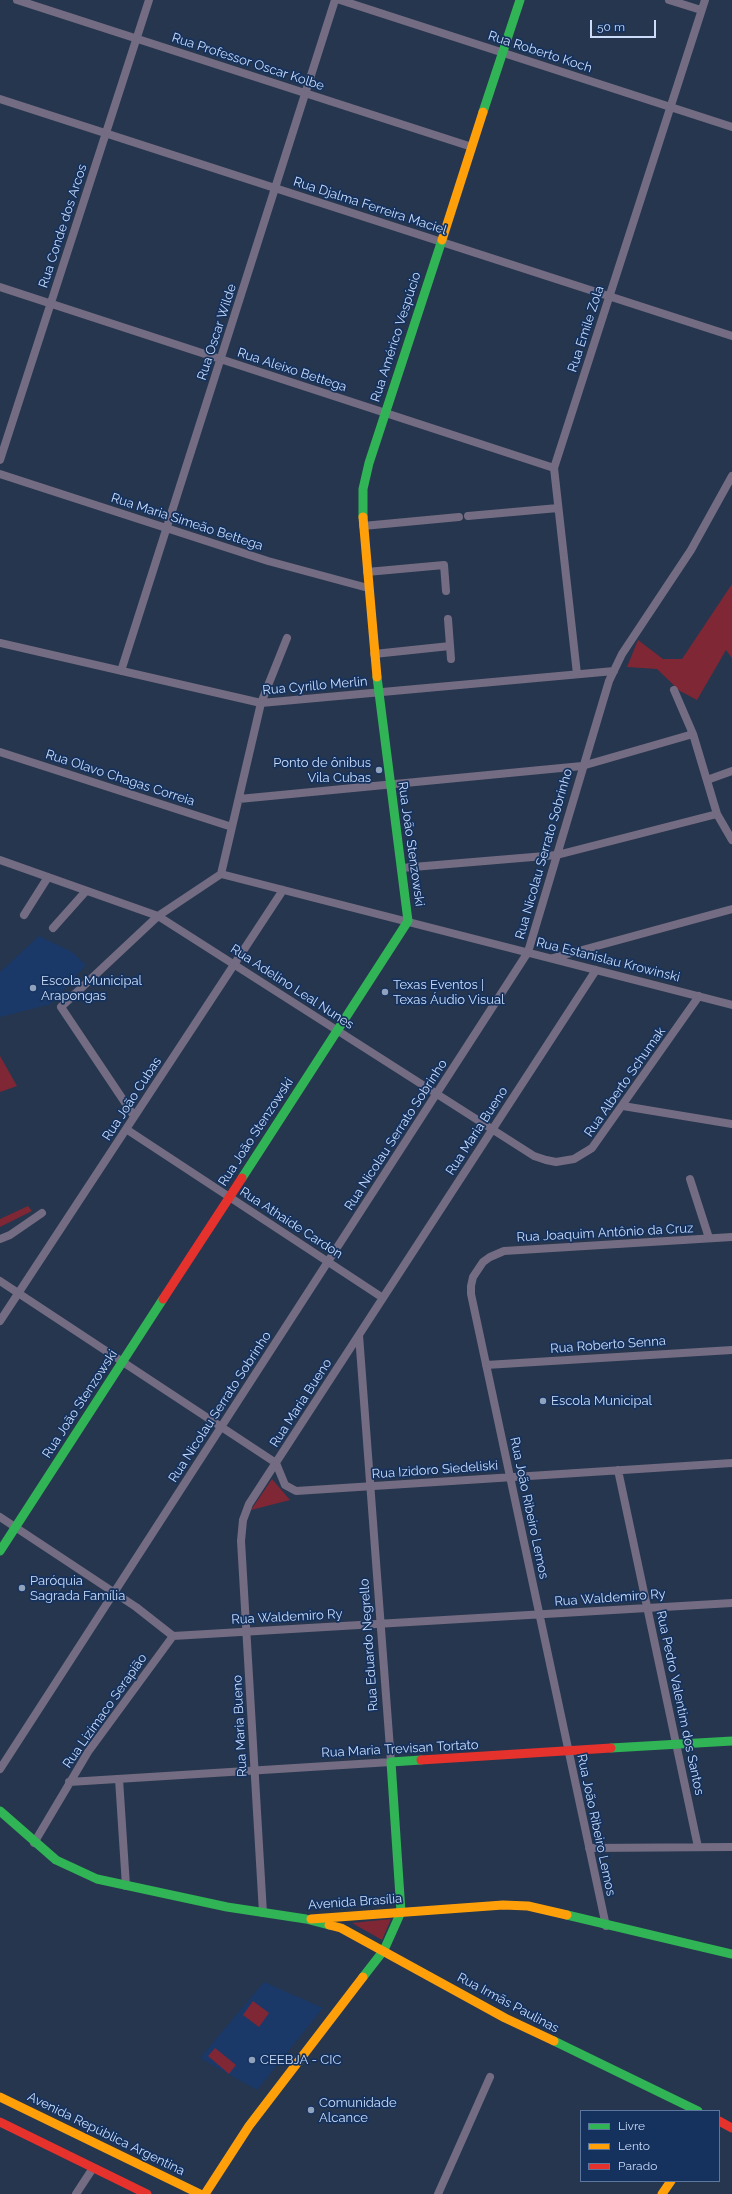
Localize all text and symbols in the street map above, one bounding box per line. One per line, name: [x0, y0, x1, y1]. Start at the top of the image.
scale bar: [592, 12, 658, 38]
text: 50 m: [597, 20, 625, 34]
street label: Rua Roberto Koch: [486, 28, 594, 76]
street label: Rua Professor Oscar Kolbe: [170, 30, 326, 94]
street label: Rua Conde dos Arcos: [36, 162, 90, 290]
street label: Rua Djalma Ferreira Maciel: [291, 174, 449, 238]
street label: Rua Américo Vespúcio: [368, 270, 424, 404]
street label: Rua Oscar Wilde: [194, 282, 240, 382]
street label: Rua Emile Zola: [565, 284, 607, 374]
street label: Rua Aleixo Bettega: [235, 345, 349, 395]
street label: Rua Maria Simeão Bettega: [109, 490, 265, 554]
street label: Rua Cyrillo Merlin: [262, 674, 368, 698]
street label: Rua Olavo Chagas Correia: [43, 747, 197, 809]
place label: Ponto de ônibus Vila Cubas: [273, 755, 371, 786]
marker: Ponto de ônibus Vila Cubas: [374, 765, 384, 775]
street label: Rua Nicolau Serrato Sobrinho: [512, 767, 576, 941]
street label: Rua João Stenzowski: [395, 781, 427, 907]
street label: Rua Estanislau Krowinski: [534, 935, 682, 985]
street label: Rua Adelino Leal Nunes: [227, 941, 357, 1033]
place label: Escola Municipal Arapongas: [41, 973, 142, 1004]
place label: Texas Eventos | Texas Áudio Visual: [393, 977, 505, 1008]
marker: Escola Municipal Arapongas: [28, 983, 38, 993]
marker: Texas Eventos | Texas Áudio Visual: [380, 987, 390, 997]
street label: Rua Alberto Schumak: [581, 1024, 669, 1140]
street label: Rua João Cubas: [99, 1054, 165, 1144]
street label: Rua Nicolau Serrato Sobrinho: [341, 1057, 451, 1213]
street label: Rua João Stenzowski: [215, 1075, 297, 1189]
street label: Rua Maria Bueno: [443, 1084, 511, 1178]
street label: Rua Athaíde Cardon: [237, 1184, 345, 1262]
street label: Rua Joaquim Antônio da Cruz: [516, 1221, 694, 1245]
street label: Rua Nicolau Serrato Sobrinho: [165, 1329, 275, 1485]
street label: Rua Roberto Senna: [550, 1333, 666, 1357]
street label: Rua João Stenzowski: [39, 1347, 121, 1461]
street label: Rua Maria Bueno: [267, 1356, 335, 1450]
place label: Escola Municipal: [551, 1393, 652, 1409]
marker: Escola Municipal: [538, 1396, 548, 1406]
street label: Rua João Ribeiro Lemos: [506, 1436, 552, 1580]
street label: Rua Izidoro Siedeliski: [371, 1458, 499, 1482]
place label: Paróquia Sagrada Família: [30, 1573, 125, 1604]
street label: Rua Eduardo Negrello: [357, 1578, 381, 1712]
marker: Paróquia Sagrada Família: [17, 1583, 27, 1593]
street label: Rua Waldemiro Ry: [554, 1586, 666, 1610]
street label: Rua Waldemiro Ry: [231, 1606, 343, 1628]
street label: Rua Pedro Valentim dos Santos: [653, 1609, 707, 1797]
street label: Rua Lizímaco Serapião: [60, 1651, 150, 1771]
street label: Rua Maria Bueno: [230, 1675, 250, 1777]
street label: Rua Maria Trevisan Tortato: [321, 1737, 479, 1761]
street label: Rua João Ribeiro Lemos: [573, 1753, 619, 1897]
street label: Avenida Brasília: [307, 1891, 403, 1913]
street label: Rua Irmãs Paulinas: [454, 1970, 562, 2036]
place label: CEEBJA - CIC: [260, 2052, 341, 2068]
marker: CEEBJA - CIC: [247, 2055, 257, 2065]
street label: Avenida República Argentina: [25, 2089, 187, 2179]
place label: Comunidade Alcance: [319, 2095, 397, 2126]
marker: Comunidade Alcance: [306, 2105, 316, 2115]
legend: [580, 2110, 720, 2182]
text: Livre: [618, 2119, 645, 2133]
text: Lento: [618, 2139, 650, 2153]
text: Parado: [618, 2159, 657, 2173]

